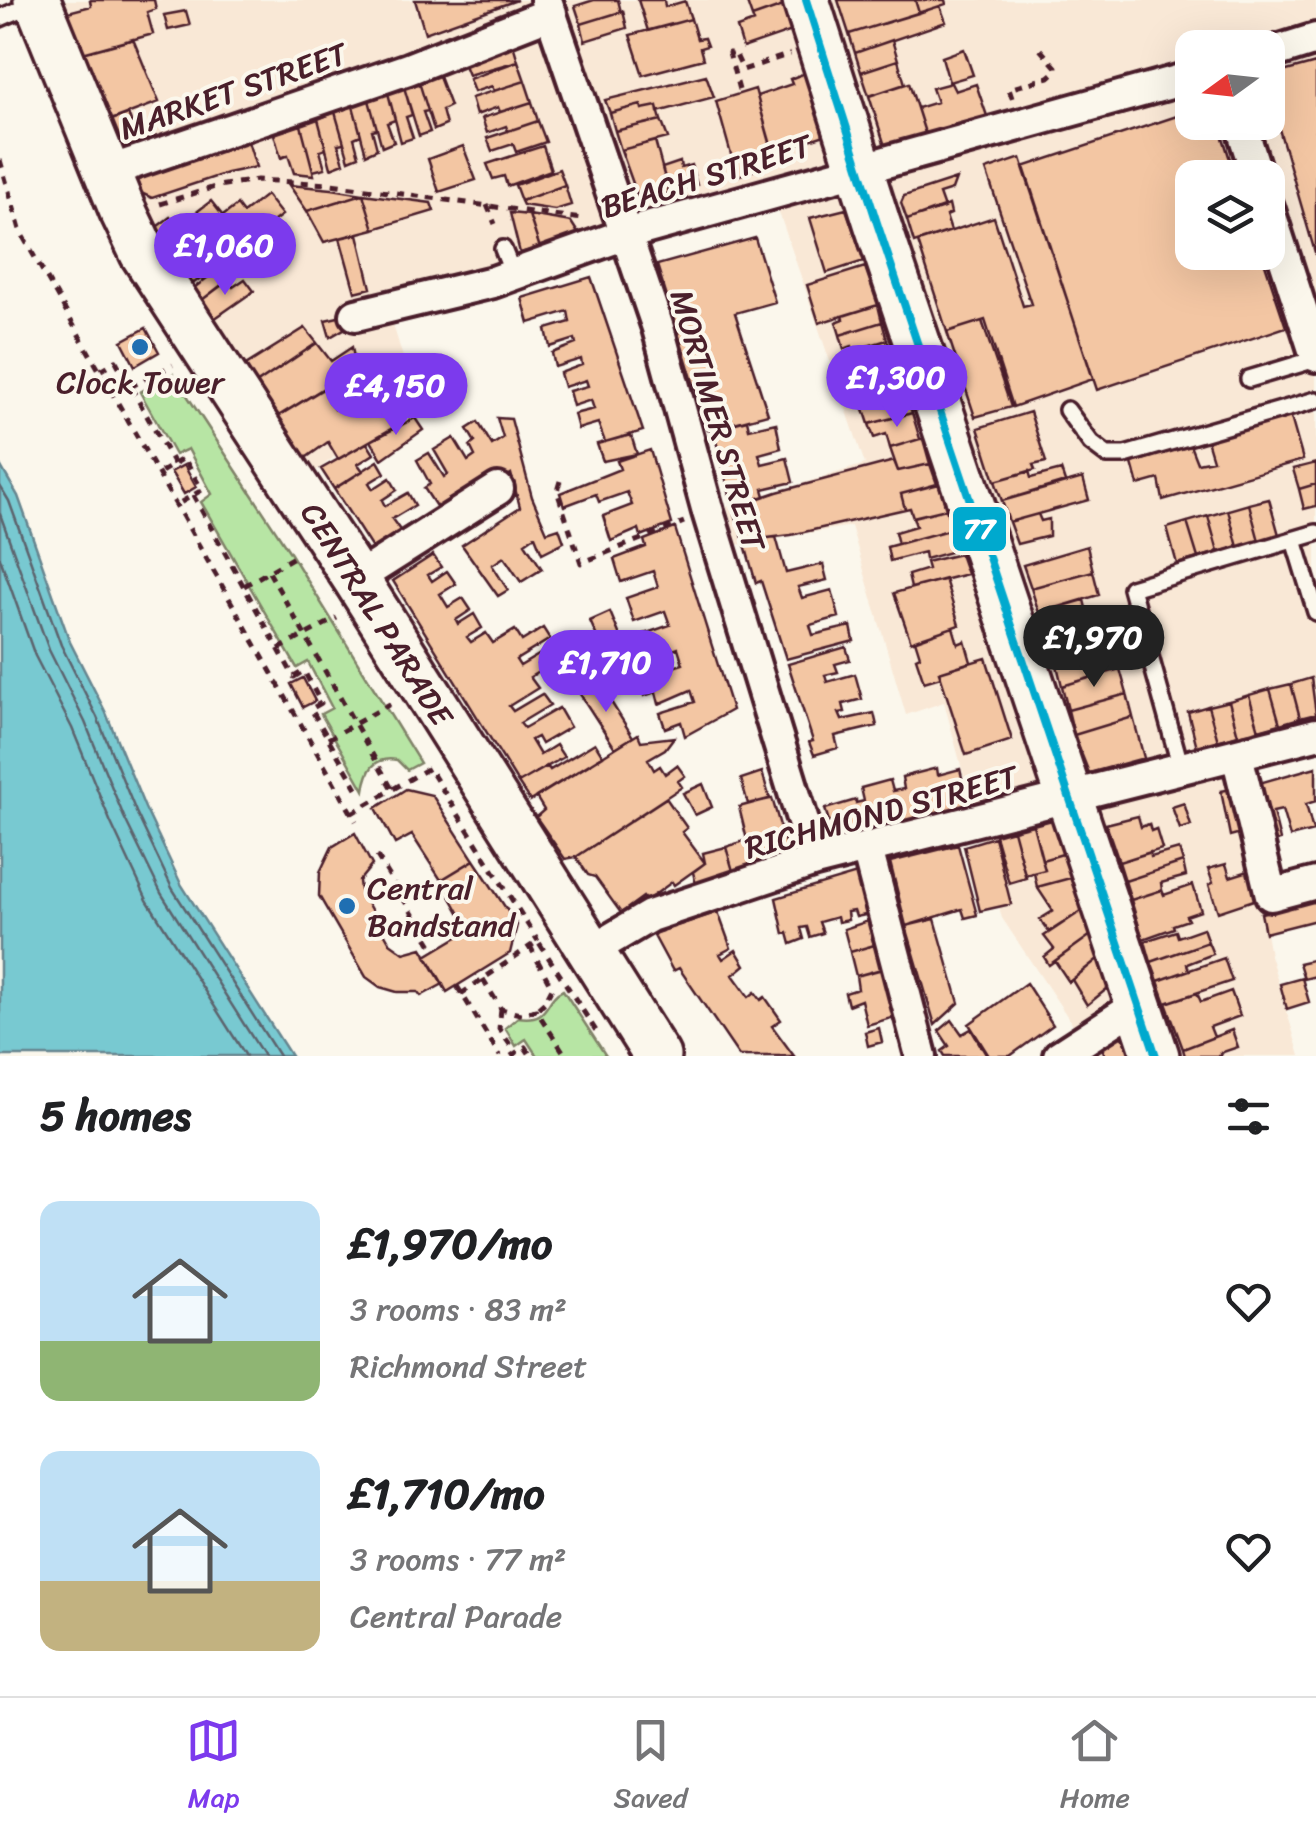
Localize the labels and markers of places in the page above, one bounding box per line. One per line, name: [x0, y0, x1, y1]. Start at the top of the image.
pin: £1,060: [144, 213, 306, 298]
marker: Clock Tower: [129, 336, 151, 358]
pin: £1,300: [816, 345, 978, 430]
pin: £4,150: [315, 353, 477, 438]
place label: Clock Tower: [56, 354, 226, 411]
pin: £1,970: [1013, 605, 1175, 690]
pin: £1,710: [525, 630, 687, 715]
place label: Central Bandstand: [367, 860, 517, 954]
marker: Central Bandstand: [336, 895, 358, 917]

